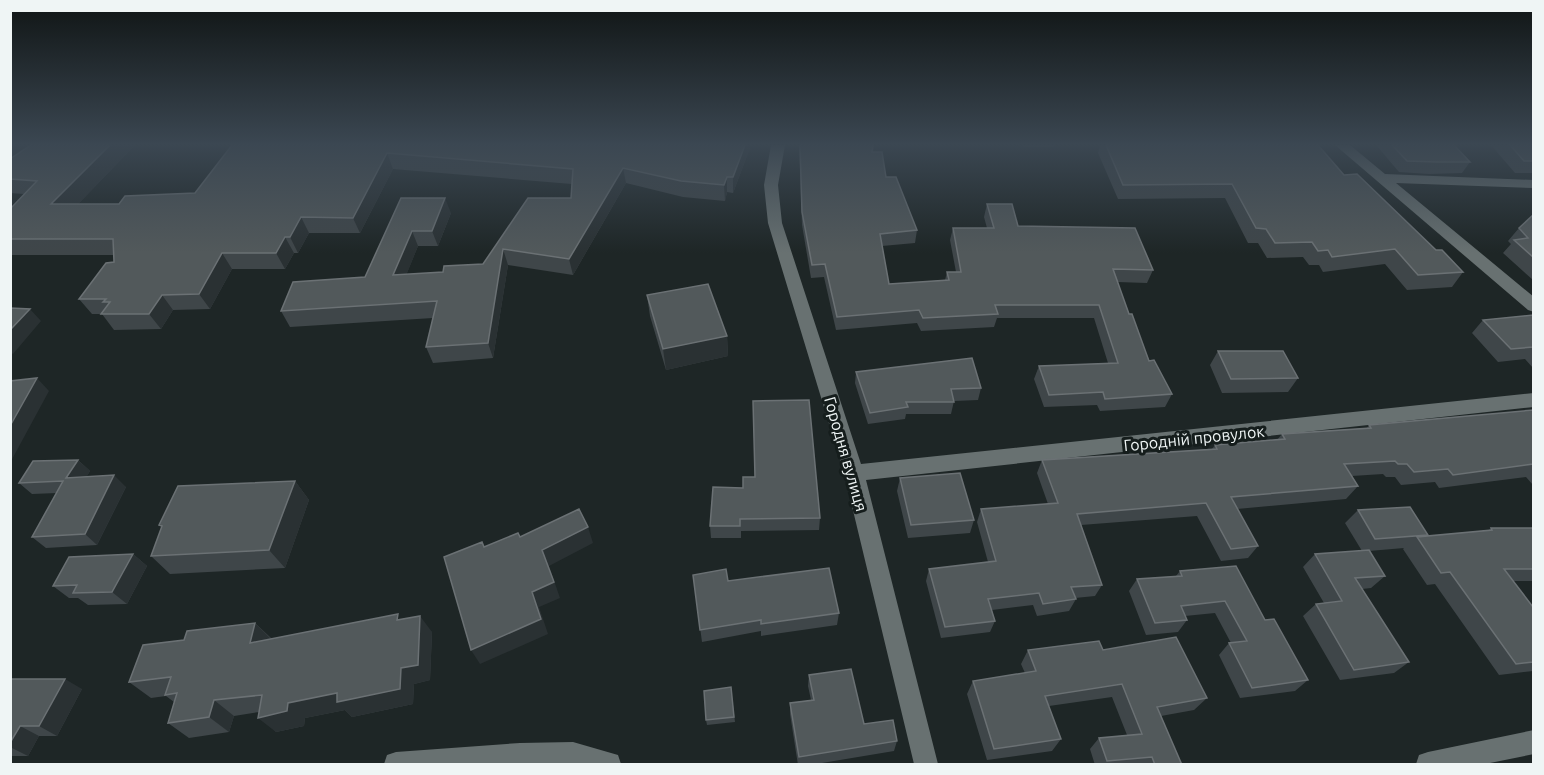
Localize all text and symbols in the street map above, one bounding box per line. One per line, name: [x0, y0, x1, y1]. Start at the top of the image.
street label: Городня вулиця: [821, 395, 871, 513]
street label: Городній провулок: [1123, 422, 1265, 454]

